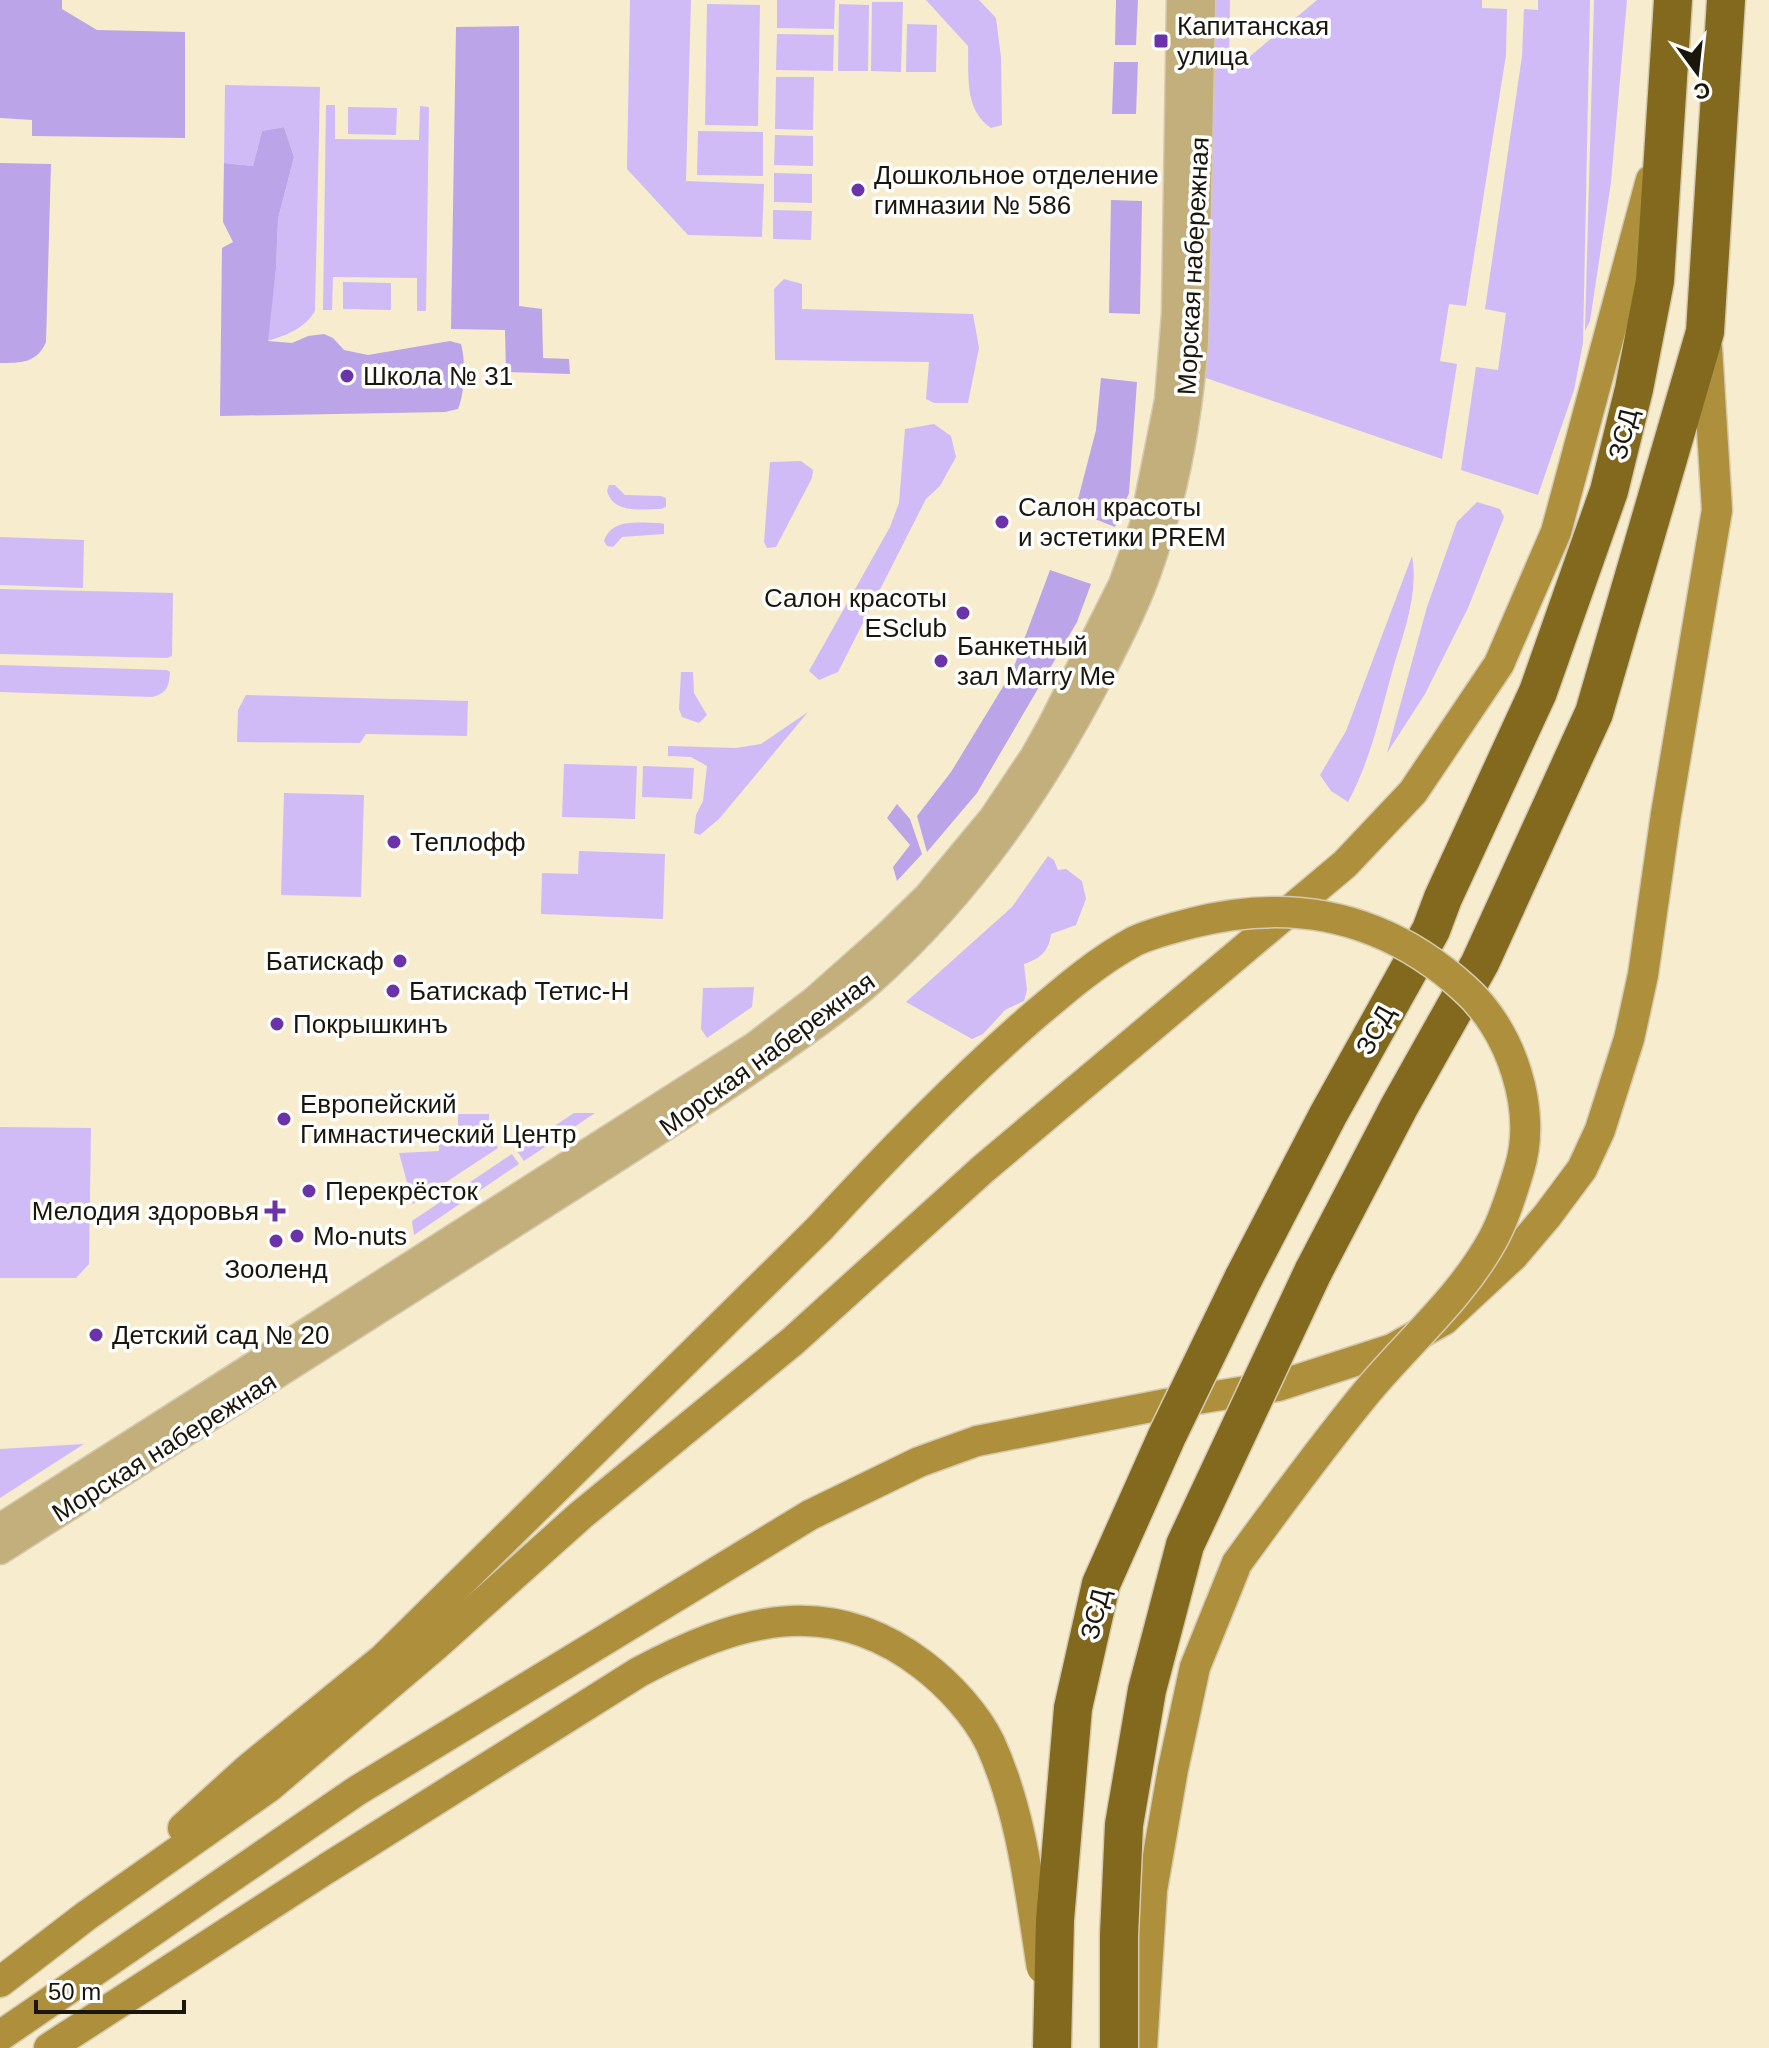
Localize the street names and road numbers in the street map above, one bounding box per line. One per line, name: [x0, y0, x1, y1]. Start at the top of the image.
street label: Морская набережная: [1171, 136, 1215, 396]
street label: ЗСД: [1602, 405, 1644, 462]
street label: Морская набережная: [654, 966, 880, 1142]
street label: ЗСД: [1349, 1000, 1401, 1060]
street label: Морская набережная: [46, 1366, 282, 1528]
street label: ЗСД: [1074, 1585, 1116, 1642]

